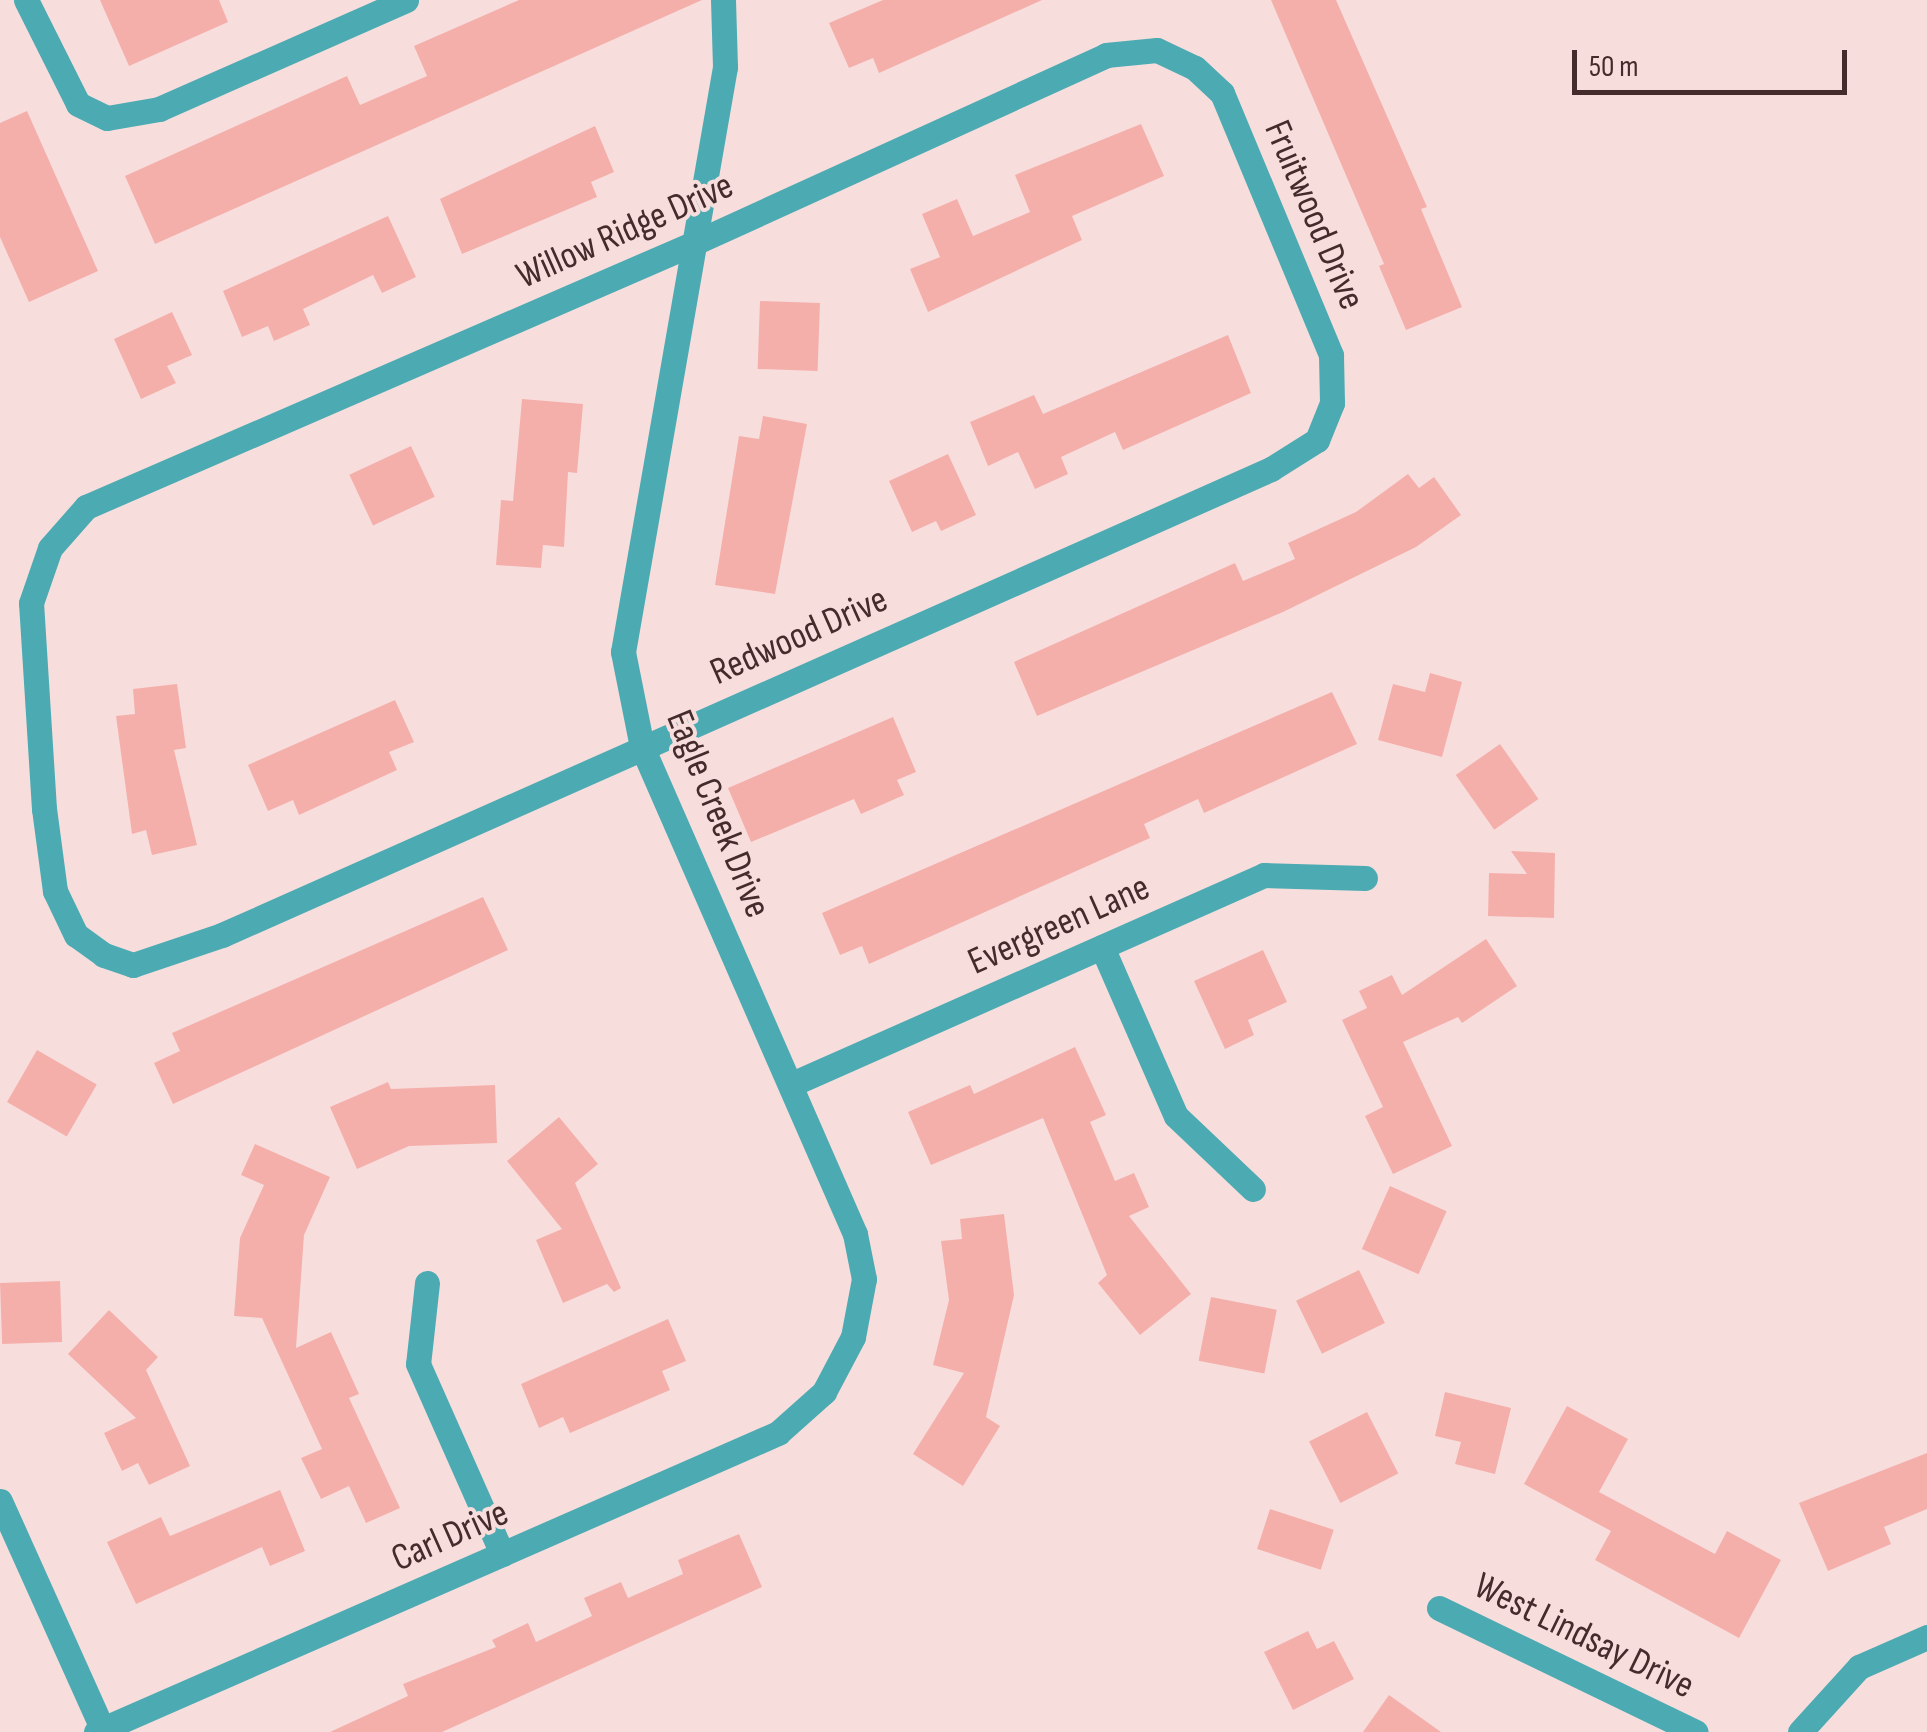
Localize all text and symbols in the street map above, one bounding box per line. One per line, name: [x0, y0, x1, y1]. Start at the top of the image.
scale bar: [1577, 30, 1852, 92]
text: 50 m: [1589, 49, 1638, 85]
street label: Fruitwood Drive: [1254, 114, 1374, 316]
street label: Willow Ridge Drive: [510, 163, 740, 299]
street label: Redwood Drive: [703, 577, 895, 695]
street label: Eagle Creek Drive: [656, 704, 780, 924]
street label: Evergreen Lane: [961, 865, 1157, 985]
street label: Carl Drive: [385, 1490, 515, 1582]
street label: West Lindsay Drive: [1467, 1563, 1701, 1709]

